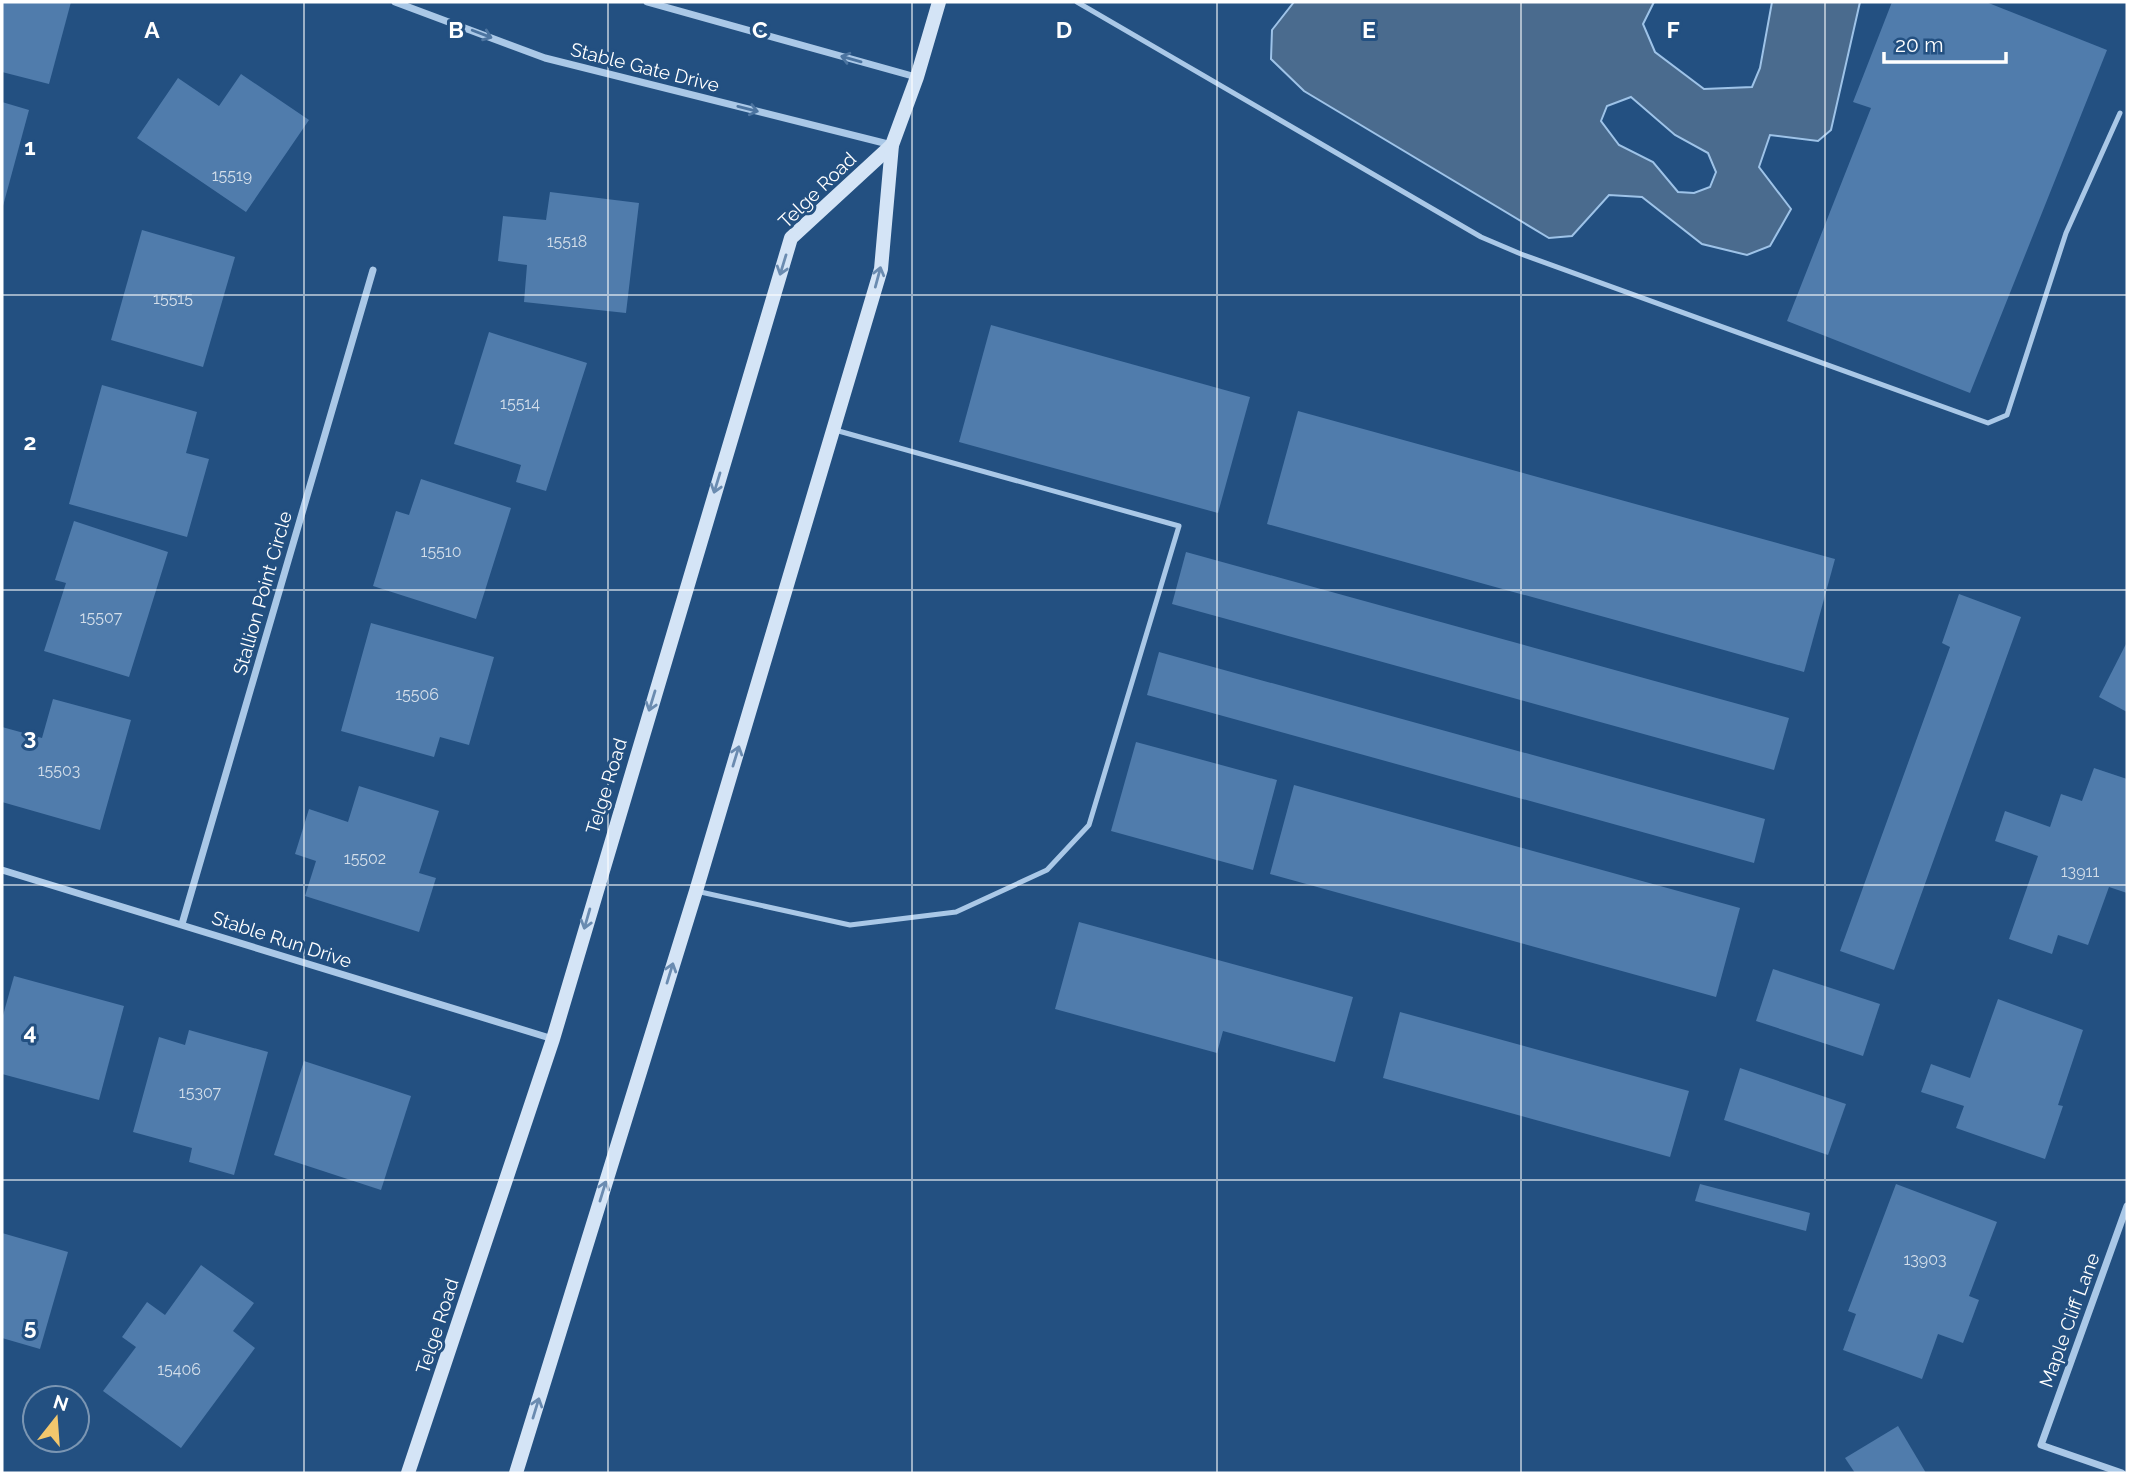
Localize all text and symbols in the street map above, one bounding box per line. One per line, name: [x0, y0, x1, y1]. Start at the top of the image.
text: A: [144, 16, 160, 43]
text: B: [448, 16, 464, 43]
text: C: [752, 16, 768, 43]
text: D: [1056, 16, 1072, 43]
text: E: [1362, 16, 1376, 43]
text: F: [1666, 16, 1680, 43]
scale bar: [1884, 21, 2007, 65]
one-way arrow: [471, 29, 492, 42]
text: 20 m: [1895, 32, 1943, 57]
street label: Stable Gate Drive: [568, 38, 722, 96]
one-way arrow: [841, 52, 863, 65]
one-way arrow: [736, 103, 759, 116]
text: 1: [24, 133, 36, 160]
street label: Telge Road: [774, 148, 860, 232]
house number: 15519: [212, 166, 252, 185]
house number: 15518: [547, 232, 587, 251]
one-way arrow: [775, 254, 788, 276]
one-way arrow: [873, 267, 886, 289]
house number: 15515: [153, 289, 193, 308]
house number: 15514: [500, 394, 540, 413]
text: 2: [24, 428, 36, 455]
one-way arrow: [710, 472, 723, 494]
street label: Stallion Point Circle: [228, 509, 296, 677]
house number: 15510: [421, 542, 461, 561]
house number: 15507: [80, 608, 123, 627]
house number: 15506: [395, 685, 439, 704]
one-way arrow: [644, 690, 657, 712]
text: 3: [24, 723, 36, 750]
street label: Telge Road: [581, 735, 631, 837]
one-way arrow: [731, 745, 744, 767]
house number: 15503: [38, 761, 80, 780]
house number: 15502: [344, 849, 386, 868]
house number: 13911: [2061, 862, 2099, 881]
street label: Stable Run Drive: [209, 906, 355, 972]
one-way arrow: [580, 907, 593, 930]
one-way arrow: [665, 963, 678, 985]
text: 4: [23, 1018, 37, 1045]
house number: 15307: [179, 1083, 222, 1102]
one-way arrow: [598, 1180, 611, 1202]
house number: 13903: [1903, 1250, 1947, 1269]
street label: Maple Cliff Lane: [2034, 1250, 2104, 1390]
street label: Telge Road: [411, 1275, 463, 1377]
text: 5: [24, 1313, 37, 1340]
house number: 15406: [157, 1360, 201, 1379]
north arrow: [21, 1384, 91, 1454]
text: N: [51, 1390, 71, 1415]
one-way arrow: [531, 1397, 544, 1419]

